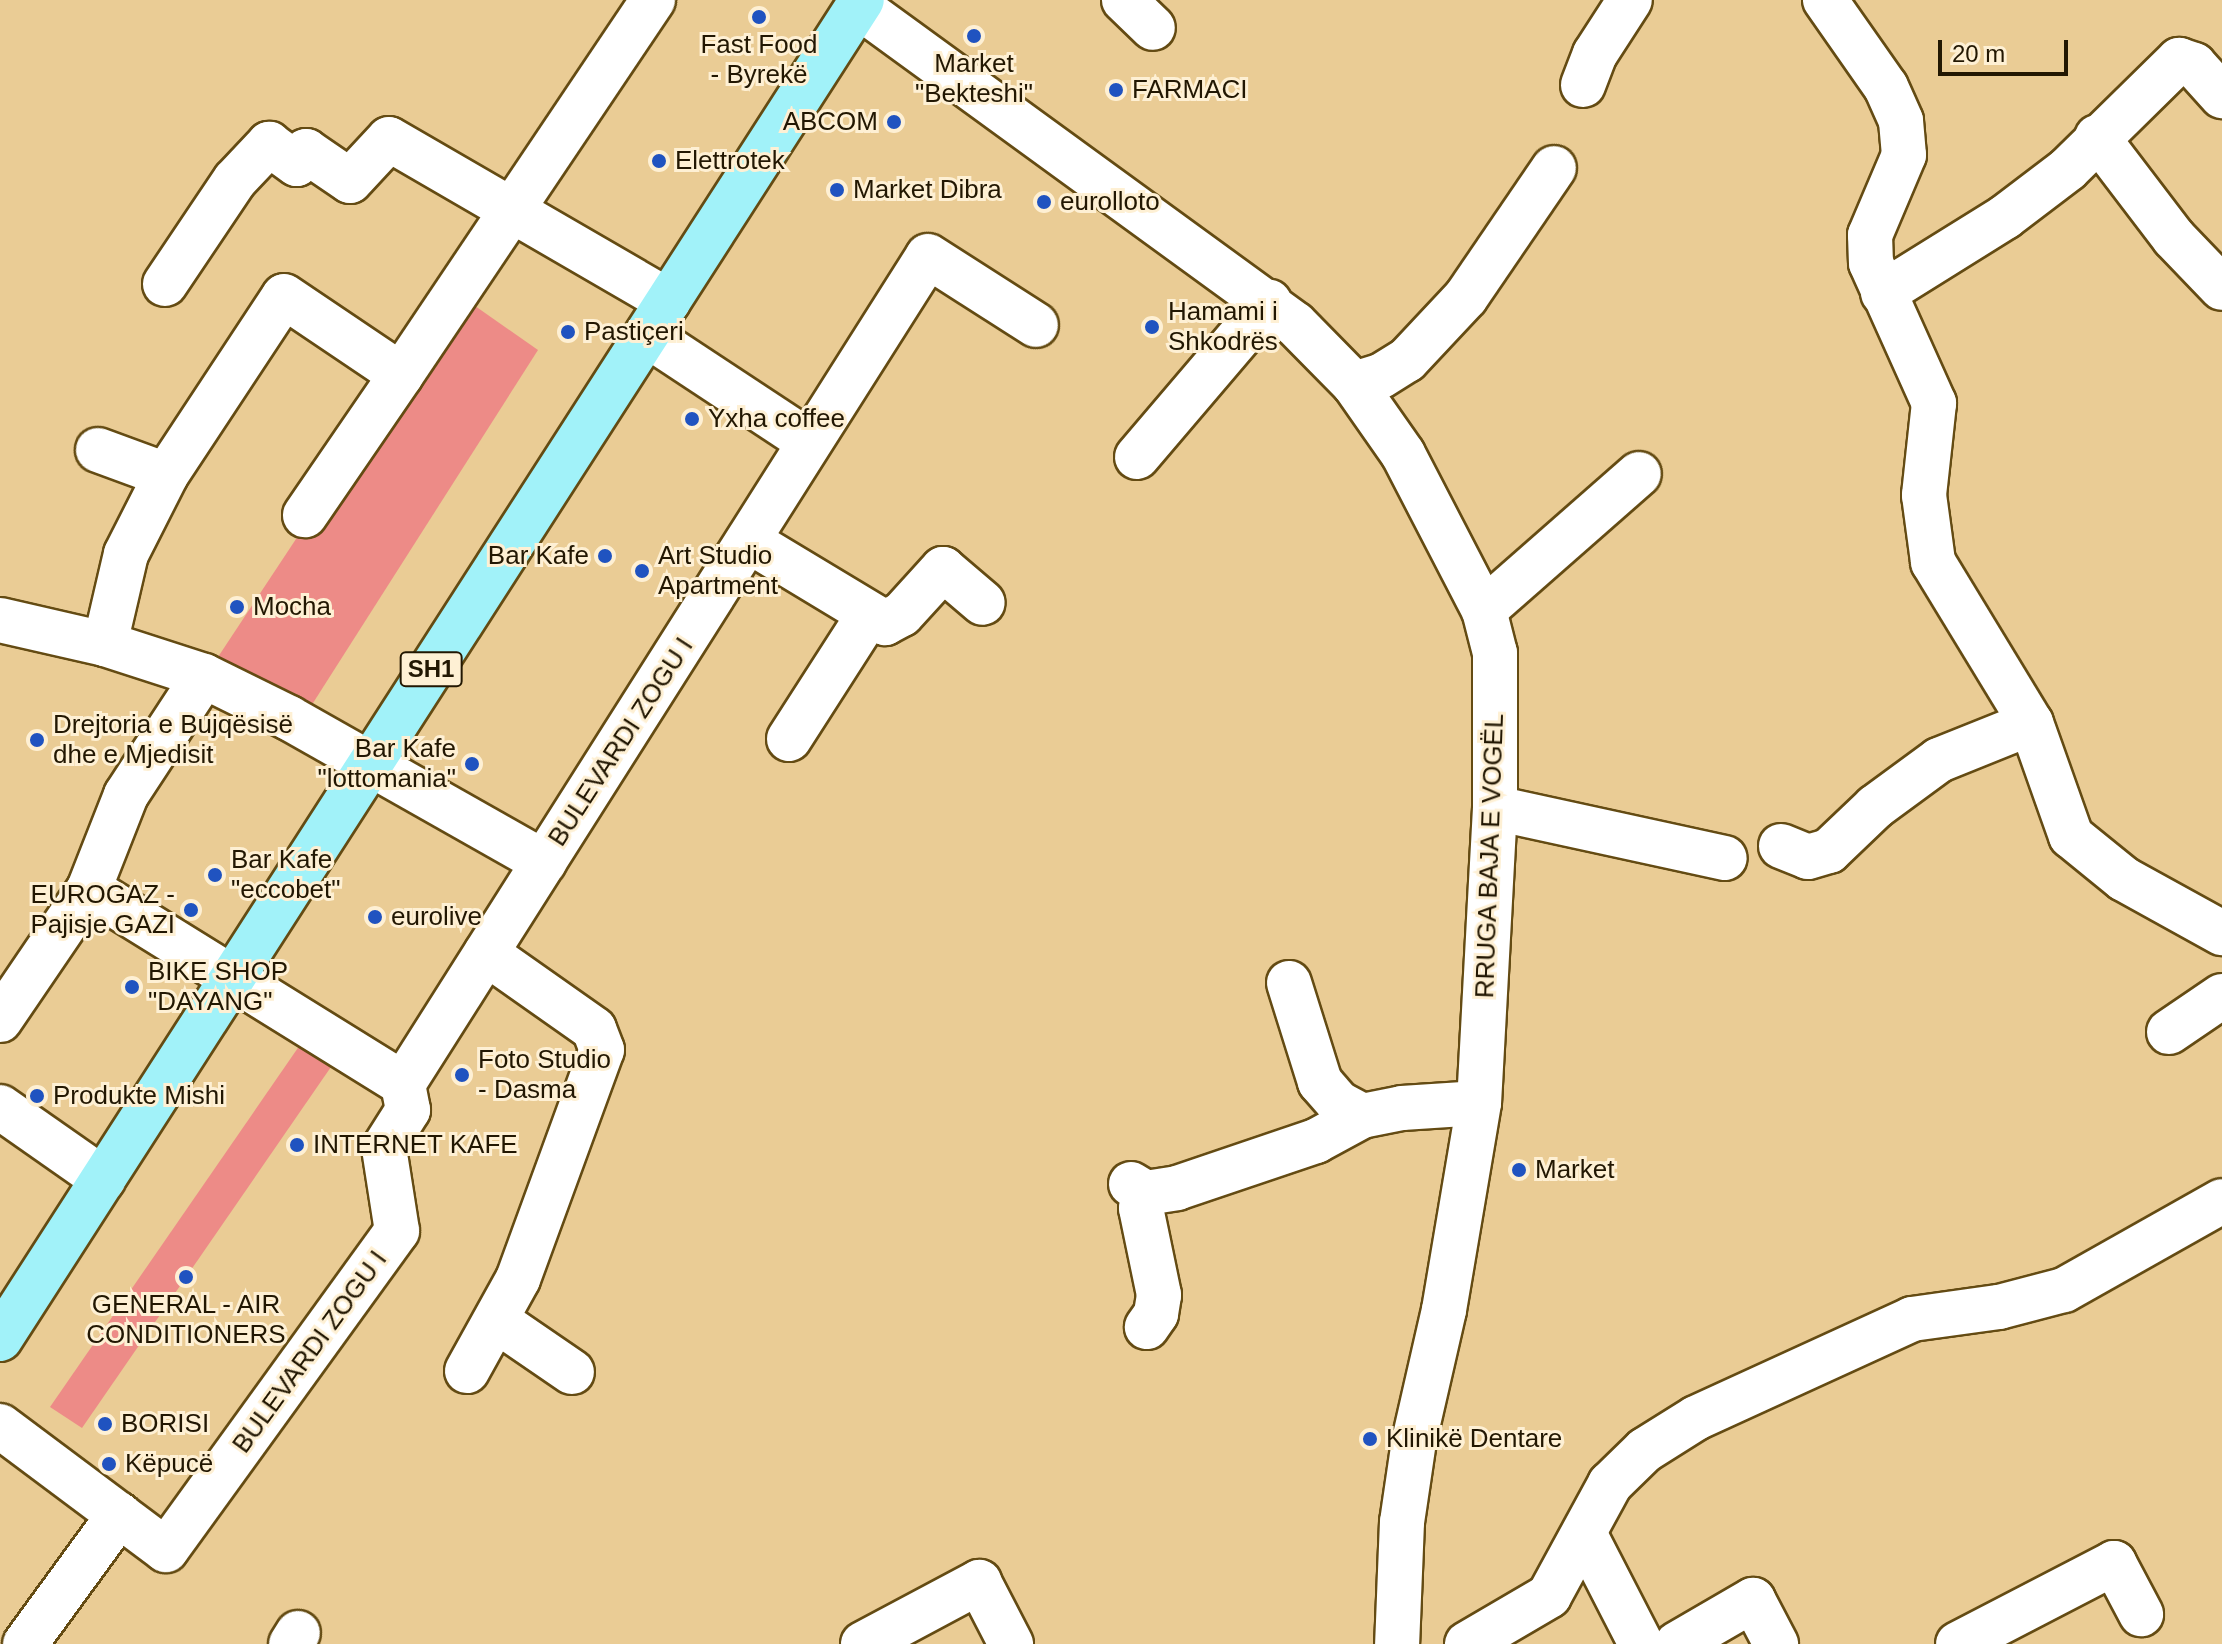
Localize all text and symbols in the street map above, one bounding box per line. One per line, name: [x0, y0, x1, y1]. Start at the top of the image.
marker: Fast Food - Byrekë: [750, 8, 768, 26]
scale bar: [1942, 24, 2072, 74]
marker: Market "Bekteshi": [965, 27, 983, 45]
place label: Fast Food - Byrekë: [700, 29, 818, 90]
text: 20 m: [1952, 40, 2005, 67]
place label: Market "Bekteshi": [915, 48, 1033, 110]
place label: FARMACI: [1132, 74, 1248, 106]
marker: FARMACI: [1107, 81, 1125, 99]
place label: ABCOM: [783, 106, 878, 138]
marker: ABCOM: [885, 113, 903, 131]
place label: Elettrotek: [675, 145, 785, 177]
marker: Elettrotek: [650, 152, 668, 170]
place label: Market Dibra: [853, 174, 1002, 206]
marker: Market Dibra: [828, 181, 846, 199]
place label: eurolloto: [1060, 186, 1160, 218]
marker: eurolloto: [1035, 193, 1053, 211]
place label: Hamami i Shkodrës: [1168, 296, 1278, 358]
place label: Pastiçeri: [584, 316, 684, 348]
marker: Hamami i Shkodrës: [1143, 318, 1161, 336]
marker: Pastiçeri: [559, 323, 577, 341]
place label: Yxha coffee: [708, 403, 845, 435]
marker: Yxha coffee: [683, 410, 701, 428]
place label: Bar Kafe: [488, 540, 589, 572]
place label: Art Studio Apartment: [658, 540, 778, 602]
marker: Bar Kafe: [596, 547, 614, 565]
marker: Art Studio Apartment: [633, 562, 651, 580]
place label: Mocha: [253, 591, 331, 623]
marker: Mocha: [228, 598, 246, 616]
street label: BULEVARDI ZOGU I: [542, 632, 700, 852]
road number: SH1: [399, 649, 463, 689]
place label: Drejtoria e Bujqësisë dhe e Mjedisit: [53, 709, 293, 770]
street label: RRUGA BAJA E VOGËL: [1469, 712, 1511, 1000]
marker: Drejtoria e Bujqësisë dhe e Mjedisit: [28, 731, 46, 749]
place label: Bar Kafe "lottomania": [318, 733, 456, 794]
marker: Bar Kafe "lottomania": [463, 755, 481, 773]
place label: Bar Kafe "eccobet": [231, 844, 341, 906]
marker: Bar Kafe "eccobet": [206, 866, 224, 884]
place label: EUROGAZ - Pajisje GAZI: [31, 879, 175, 940]
marker: EUROGAZ - Pajisje GAZI: [182, 901, 200, 919]
place label: eurolive: [391, 901, 482, 933]
marker: eurolive: [366, 908, 384, 926]
place label: BIKE SHOP "DAYANG": [148, 956, 288, 1018]
marker: BIKE SHOP "DAYANG": [123, 978, 141, 996]
place label: Foto Studio - Dasma: [478, 1044, 611, 1106]
marker: Foto Studio - Dasma: [453, 1066, 471, 1084]
place label: Produkte Mishi: [53, 1080, 225, 1112]
marker: Produkte Mishi: [28, 1087, 46, 1105]
place label: INTERNET KAFE: [313, 1129, 518, 1161]
marker: INTERNET KAFE: [288, 1136, 306, 1154]
place label: Market: [1535, 1154, 1614, 1186]
marker: Market: [1510, 1161, 1528, 1179]
street label: BULEVARDI ZOGU I: [226, 1245, 394, 1459]
marker: GENERAL - AIR CONDITIONERS: [177, 1268, 195, 1286]
place label: GENERAL - AIR CONDITIONERS: [86, 1289, 286, 1350]
place label: BORISI: [121, 1408, 209, 1440]
marker: BORISI: [96, 1415, 114, 1433]
place label: Klinikë Dentare: [1386, 1423, 1562, 1455]
marker: Klinikë Dentare: [1361, 1430, 1379, 1448]
place label: Këpucë: [125, 1448, 213, 1480]
marker: Këpucë: [100, 1455, 118, 1473]

